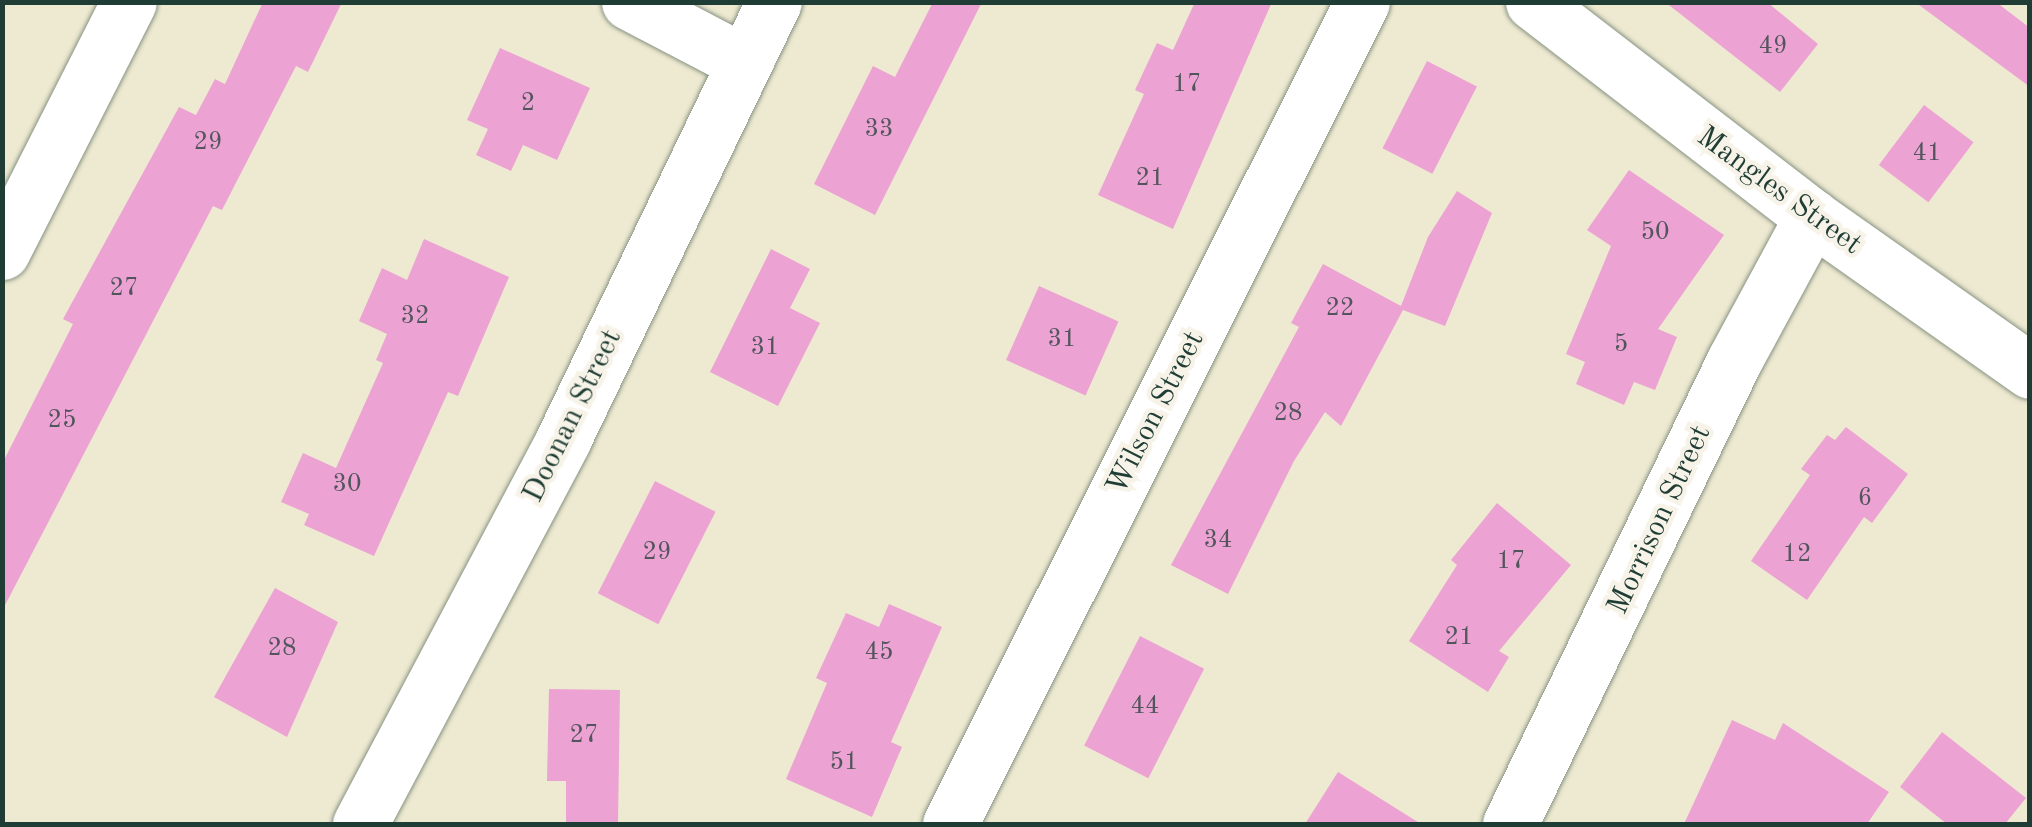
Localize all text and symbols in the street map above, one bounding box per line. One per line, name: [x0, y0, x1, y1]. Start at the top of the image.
house number: 49: [1759, 32, 1787, 62]
house number: 17: [1173, 70, 1201, 100]
house number: 2: [521, 89, 535, 119]
house number: 33: [865, 115, 893, 145]
street label: Mangles Street: [1689, 119, 1869, 263]
house number: 29: [194, 128, 222, 158]
house number: 41: [1913, 139, 1941, 169]
house number: 21: [1136, 164, 1164, 194]
house number: 50: [1641, 218, 1669, 248]
house number: 27: [110, 274, 138, 304]
house number: 22: [1326, 294, 1354, 324]
house number: 32: [401, 302, 429, 332]
street label: Doonan Street: [516, 323, 630, 509]
house number: 31: [1048, 325, 1076, 355]
street label: Wilson Street: [1099, 325, 1213, 501]
house number: 5: [1614, 330, 1628, 360]
house number: 31: [751, 333, 779, 363]
house number: 28: [1274, 399, 1302, 429]
house number: 25: [48, 406, 76, 436]
street label: Morrison Street: [1600, 420, 1720, 620]
house number: 30: [333, 470, 361, 500]
house number: 6: [1858, 484, 1872, 514]
house number: 34: [1204, 526, 1232, 556]
house number: 29: [643, 538, 671, 568]
house number: 12: [1783, 540, 1811, 570]
house number: 17: [1497, 547, 1525, 577]
house number: 21: [1445, 623, 1473, 653]
house number: 28: [268, 634, 296, 664]
house number: 45: [865, 638, 893, 668]
house number: 44: [1131, 692, 1159, 722]
house number: 27: [570, 721, 598, 751]
house number: 51: [830, 748, 858, 778]

